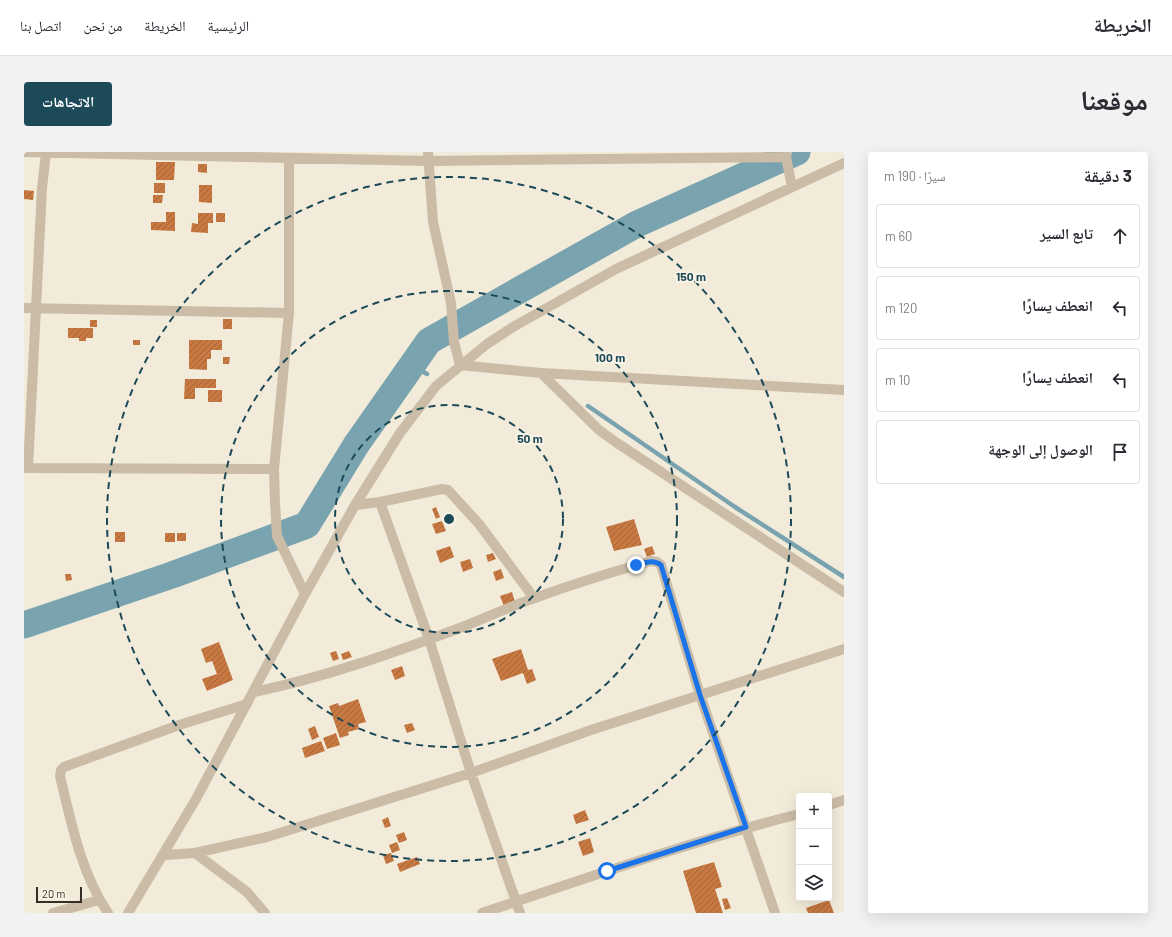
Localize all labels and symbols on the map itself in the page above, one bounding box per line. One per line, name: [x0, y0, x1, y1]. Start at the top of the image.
text: 150 m: [676, 269, 706, 283]
text: 100 m: [595, 350, 625, 364]
text: 50 m: [517, 431, 543, 445]
centre of rings: [442, 512, 456, 526]
route end: [627, 556, 645, 574]
route start: [598, 862, 616, 880]
scale bar: [36, 885, 82, 904]

